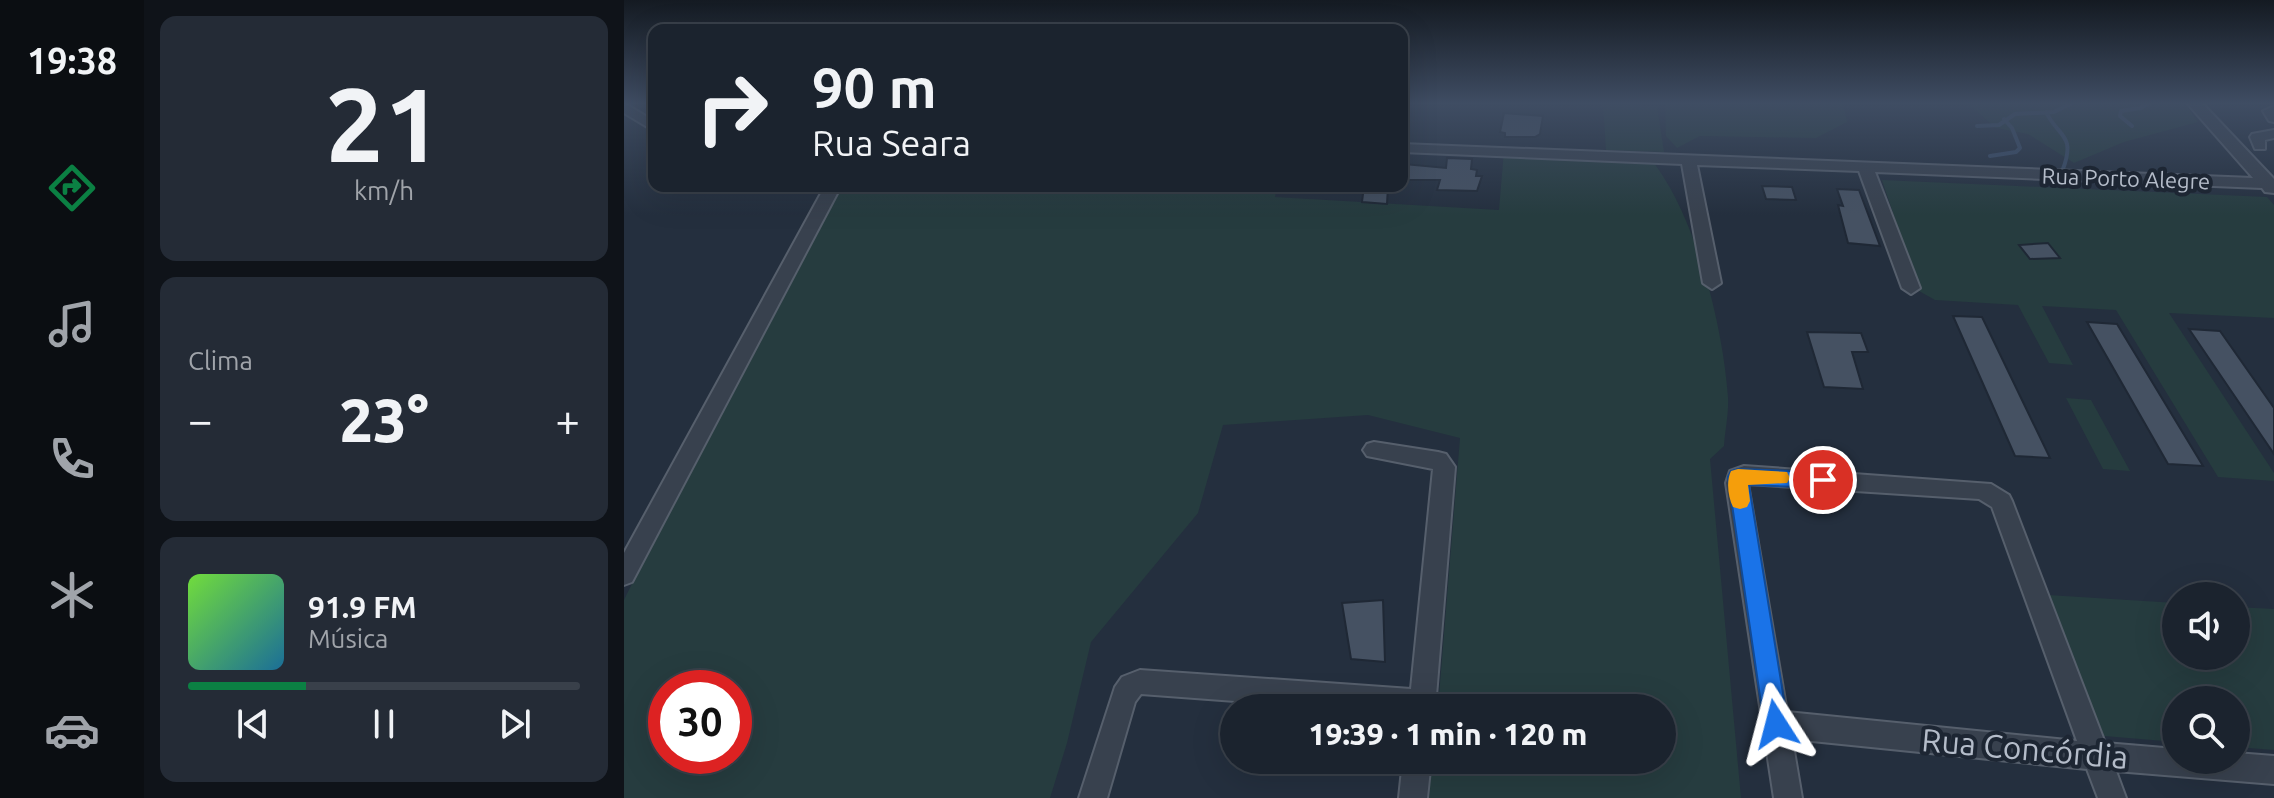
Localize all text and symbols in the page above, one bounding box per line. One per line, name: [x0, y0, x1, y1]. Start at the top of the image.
text: 19:38: [27, 40, 117, 81]
icon: right: [680, 56, 784, 160]
text: 90 m: [812, 56, 937, 119]
text: 21: [325, 65, 443, 182]
text: Rua Seara: [812, 122, 971, 163]
icon: directions: [44, 160, 100, 216]
street label: Rua Porto Alegre: [2041, 163, 2211, 193]
text: km/h: [354, 176, 414, 205]
icon: music: [44, 296, 100, 352]
text: Clima: [188, 346, 253, 375]
text: 23°: [339, 386, 429, 453]
text: −: [188, 395, 213, 444]
text: +: [555, 395, 580, 444]
icon: phone: [44, 431, 100, 487]
pin: [1789, 446, 1857, 514]
icon: arrive: [1801, 458, 1845, 502]
icon: climate: [44, 567, 100, 623]
map controls: [2162, 582, 2250, 774]
button: sound: [2162, 582, 2250, 670]
text: 91.9 FM: [308, 590, 417, 624]
text: Música: [308, 624, 388, 653]
speed limit sign: 30: [648, 670, 752, 774]
position arrow: [1734, 682, 1818, 766]
button: search: [2162, 686, 2250, 774]
icon: car: [44, 702, 100, 758]
icon: previous: [231, 702, 275, 746]
icon: pause: [362, 702, 406, 746]
icon: next: [493, 702, 537, 746]
text: 19:39 · 1 min · 120 m: [1309, 717, 1587, 751]
street label: Rua Concórdia: [1920, 721, 2130, 775]

